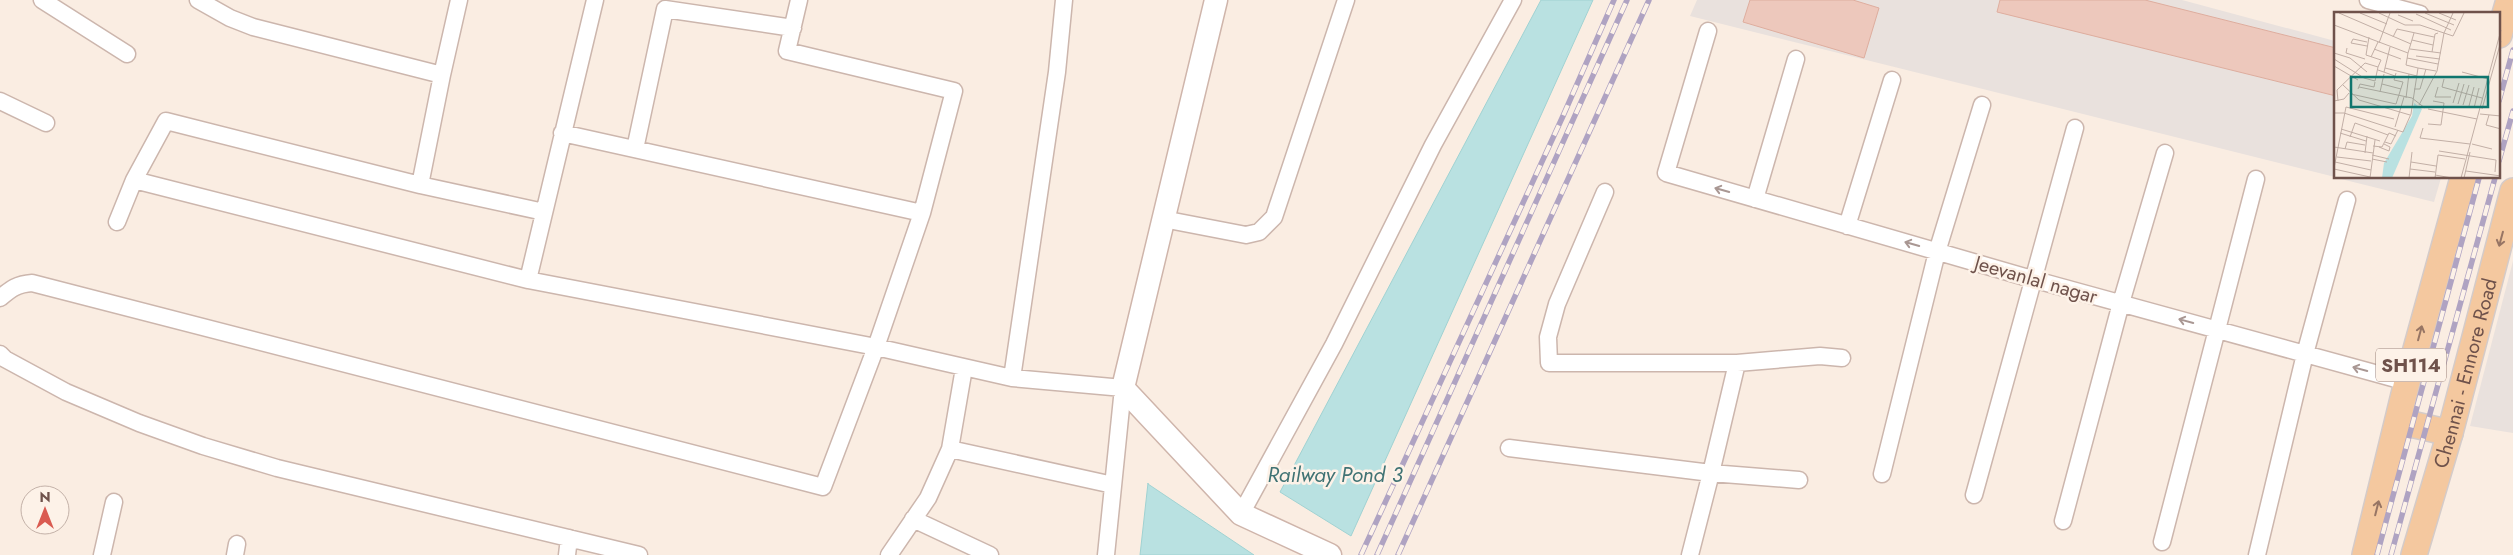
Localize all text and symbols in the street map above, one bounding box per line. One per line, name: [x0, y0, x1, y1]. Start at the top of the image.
inset map: [2334, 12, 2500, 179]
one-way arrow: [1714, 184, 1730, 194]
one-way arrow: [2496, 230, 2505, 246]
one-way arrow: [1904, 239, 1920, 249]
street label: Jeevanlal nagar: [1968, 248, 2101, 311]
street label: Chennai - Ennore Road: [2426, 275, 2504, 472]
one-way arrow: [2178, 316, 2194, 326]
one-way arrow: [2416, 325, 2425, 341]
road number: SH114: [2376, 348, 2446, 382]
one-way arrow: [2352, 364, 2368, 373]
water label: Railway Pond 3: [1267, 460, 1403, 490]
north arrow: [20, 485, 70, 535]
text: N: [39, 487, 51, 507]
one-way arrow: [2373, 500, 2382, 516]

